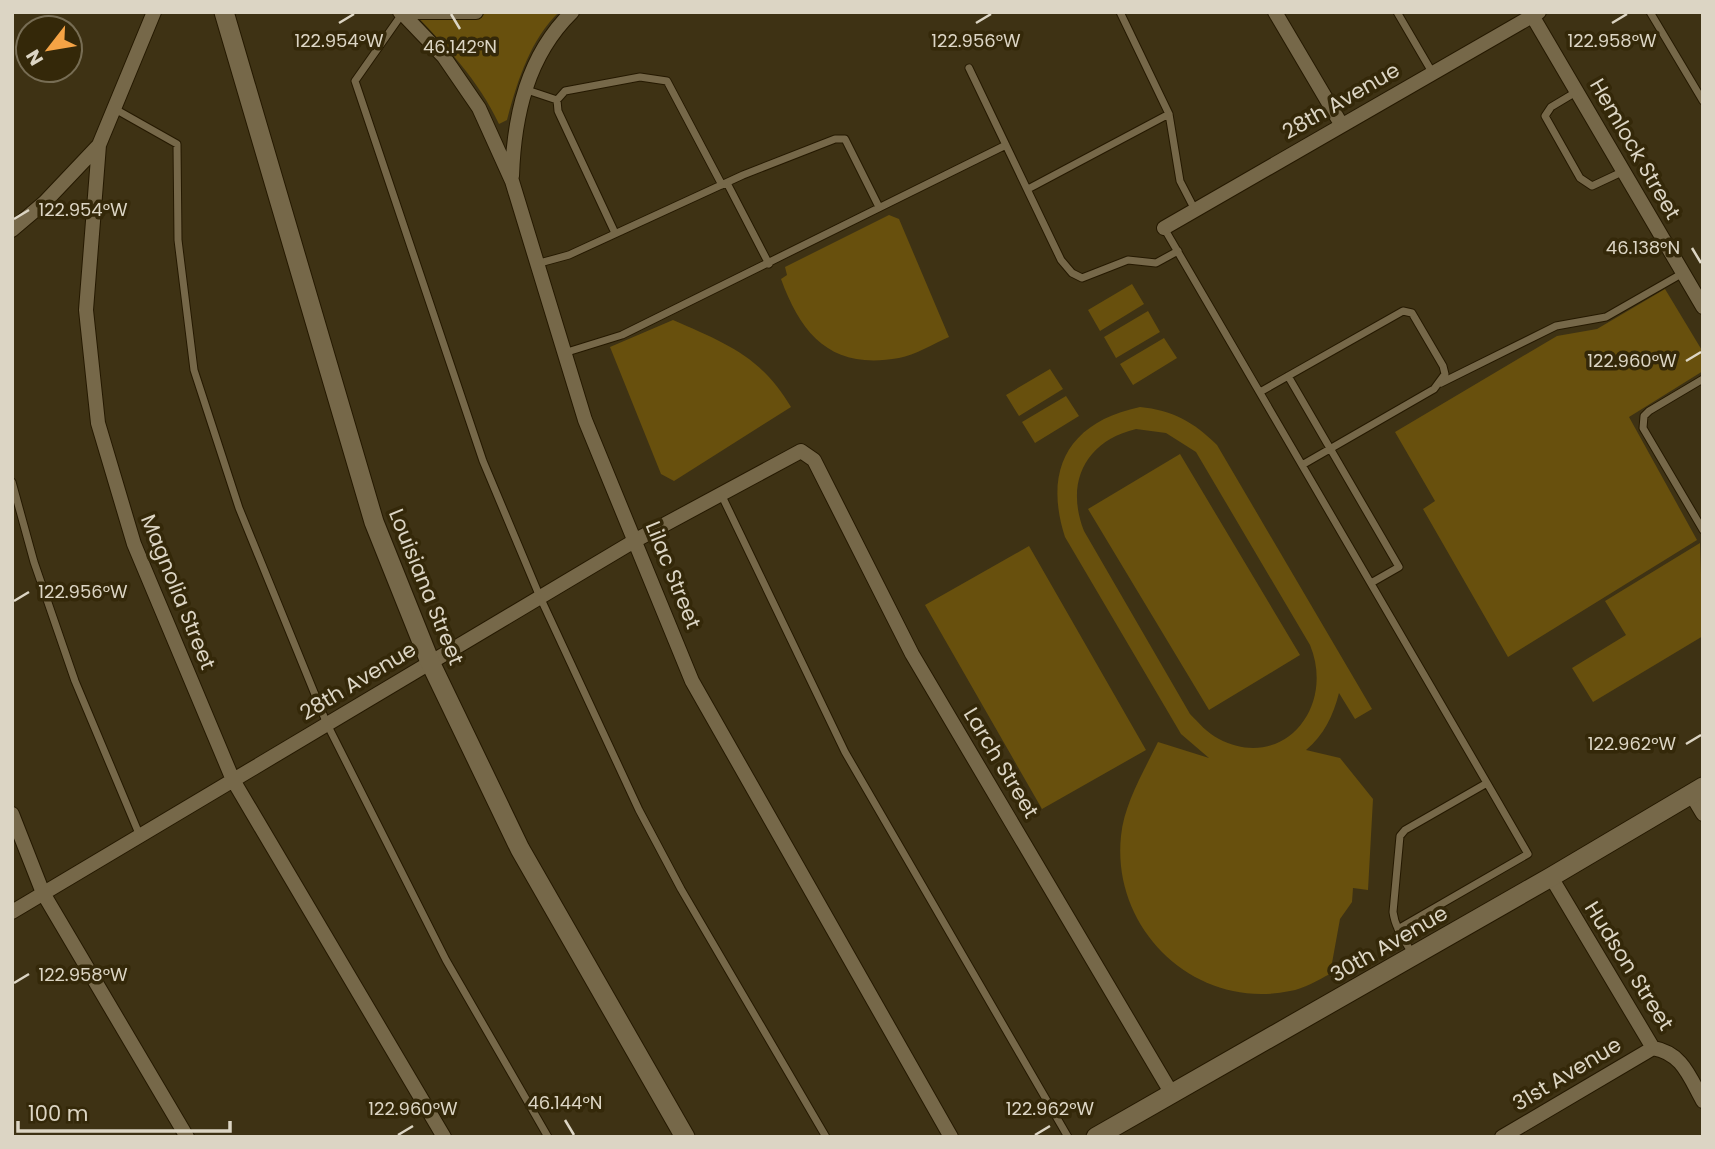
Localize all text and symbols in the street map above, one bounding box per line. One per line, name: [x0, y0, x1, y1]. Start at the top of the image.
north arrow: [14, 14, 84, 84]
text: 122.954°W: [294, 28, 384, 53]
text: 122.956°W: [931, 28, 1021, 53]
text: 122.958°W: [1567, 28, 1657, 53]
text: 46.142°N: [423, 34, 497, 59]
text: N: [20, 44, 50, 71]
street label: 28th Avenue: [1277, 55, 1405, 146]
street label: Hemlock Street: [1583, 73, 1688, 225]
text: 122.954°W: [38, 197, 128, 222]
text: 46.138°N: [1606, 235, 1680, 260]
text: 122.960°W: [1587, 348, 1677, 373]
street label: Louisiana Street: [382, 504, 471, 669]
street label: Magnolia Street: [134, 510, 223, 674]
street label: Lilac Street: [639, 517, 708, 633]
text: 122.956°W: [38, 579, 128, 604]
street label: 28th Avenue: [294, 634, 421, 727]
street label: Larch Street: [957, 702, 1046, 824]
text: 122.962°W: [1588, 731, 1677, 756]
street label: Hudson Street: [1578, 896, 1681, 1036]
street label: 30th Avenue: [1325, 898, 1453, 989]
text: 122.958°W: [38, 962, 128, 987]
street label: 31st Avenue: [1507, 1030, 1627, 1117]
scale bar: [18, 1090, 229, 1134]
text: 46.144°N: [528, 1090, 602, 1115]
text: 122.960°W: [368, 1096, 458, 1121]
text: 122.962°W: [1006, 1096, 1095, 1121]
text: 100 m: [28, 1099, 88, 1128]

